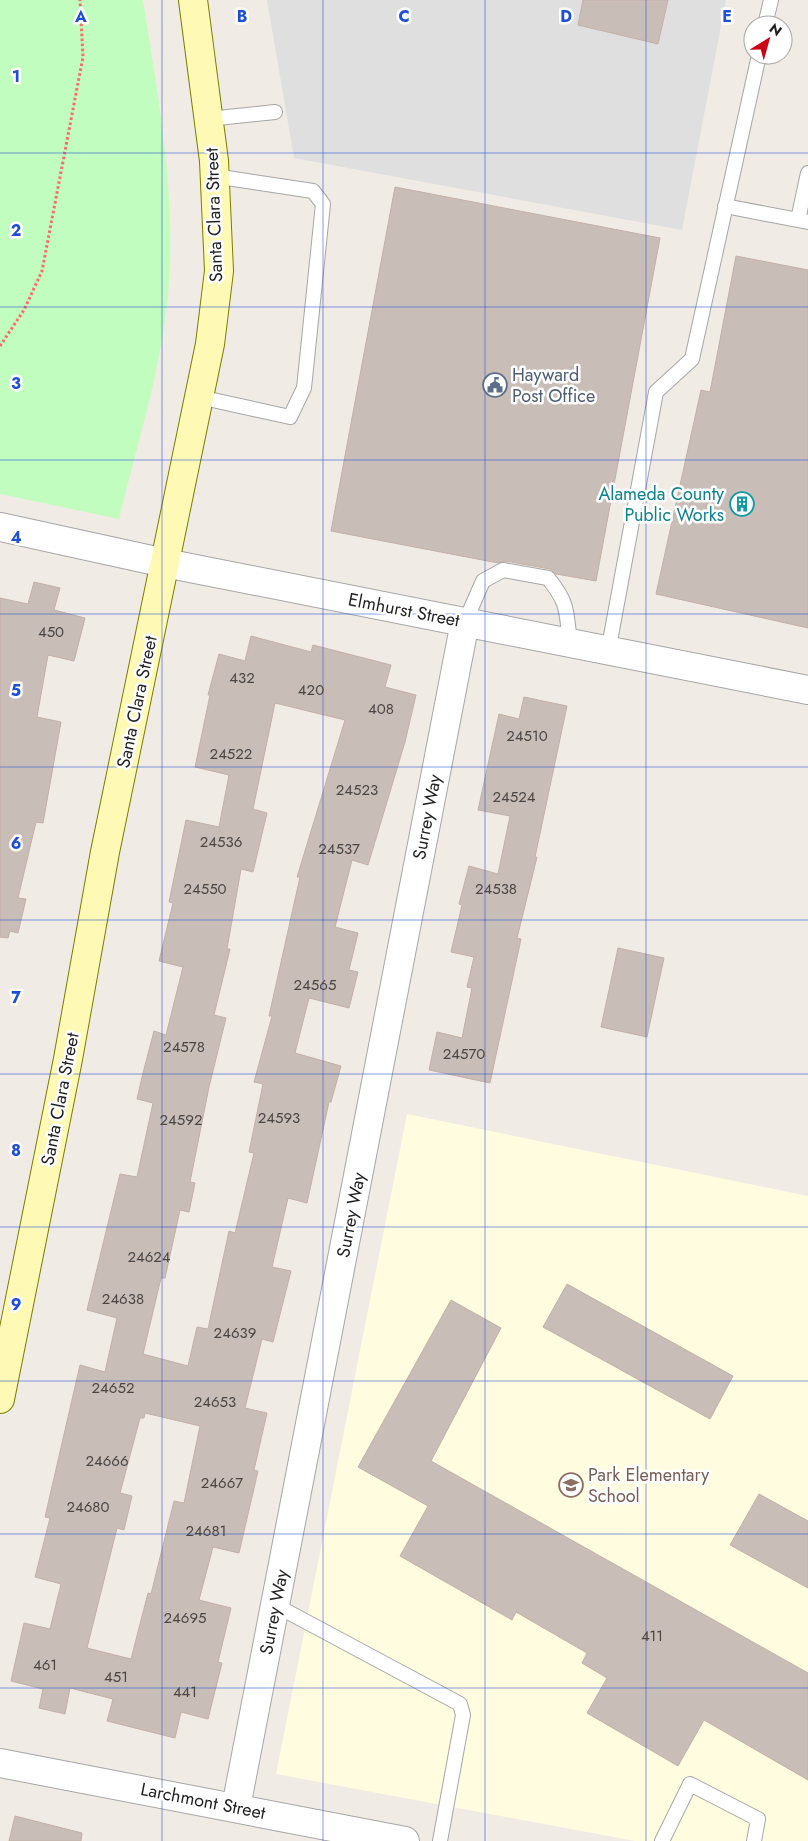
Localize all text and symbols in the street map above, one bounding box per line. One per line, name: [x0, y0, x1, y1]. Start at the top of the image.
text: A: [74, 5, 87, 28]
text: B: [237, 5, 247, 28]
text: C: [398, 5, 410, 28]
text: D: [560, 5, 572, 28]
text: E: [722, 5, 732, 28]
north arrow: [743, 15, 793, 65]
text: N: [765, 18, 786, 41]
text: 1: [12, 65, 20, 88]
street label: Santa Clara Street: [199, 147, 229, 283]
text: 2: [11, 219, 21, 242]
place label: Hayward Post Office: [512, 362, 595, 409]
text: 3: [11, 372, 21, 395]
public building icon: Hayward Post Office: [482, 372, 508, 398]
place label: Alameda County Public Works: [598, 481, 724, 528]
building icon: Alameda County Public Works: [729, 491, 755, 517]
text: 4: [10, 526, 22, 549]
street label: Elmhurst Street: [346, 586, 463, 634]
house number: 450: [38, 621, 64, 643]
street label: Santa Clara Street: [110, 633, 164, 771]
house number: 432: [229, 667, 255, 689]
text: 5: [11, 679, 21, 702]
house number: 420: [298, 679, 324, 701]
house number: 408: [368, 698, 394, 720]
house number: 24510: [506, 725, 548, 747]
house number: 24522: [210, 743, 252, 765]
street label: Surrey Way: [406, 772, 448, 862]
house number: 24523: [336, 779, 378, 801]
house number: 24524: [492, 786, 536, 808]
house number: 24536: [200, 831, 242, 853]
text: 6: [11, 832, 21, 855]
house number: 24537: [318, 838, 360, 860]
house number: 24550: [183, 878, 227, 900]
house number: 24538: [475, 878, 517, 900]
house number: 24565: [294, 974, 336, 996]
text: 7: [11, 986, 21, 1009]
street label: Santa Clara Street: [34, 1030, 86, 1168]
house number: 24578: [163, 1036, 205, 1058]
house number: 24570: [443, 1043, 485, 1065]
house number: 24593: [258, 1107, 300, 1129]
house number: 24592: [160, 1109, 202, 1131]
text: 8: [11, 1139, 21, 1162]
street label: Surrey Way: [330, 1170, 372, 1260]
house number: 24624: [127, 1246, 171, 1268]
house number: 24638: [102, 1288, 144, 1310]
text: 9: [11, 1293, 21, 1316]
house number: 24639: [214, 1322, 256, 1344]
house number: 24652: [92, 1377, 134, 1399]
house number: 24653: [194, 1391, 236, 1413]
house number: 24666: [85, 1450, 129, 1472]
place label: Park Elementary School: [588, 1462, 709, 1509]
house number: 24667: [201, 1472, 243, 1494]
school or university icon: Park Elementary School: [558, 1472, 584, 1498]
house number: 24680: [66, 1496, 110, 1518]
house number: 24681: [186, 1520, 226, 1542]
street label: Surrey Way: [253, 1567, 295, 1657]
house number: 24695: [163, 1607, 207, 1629]
house number: 411: [641, 1625, 663, 1647]
house number: 461: [33, 1654, 57, 1676]
house number: 451: [104, 1666, 128, 1688]
house number: 441: [173, 1681, 197, 1703]
street label: Larchmont Street: [138, 1776, 268, 1826]

